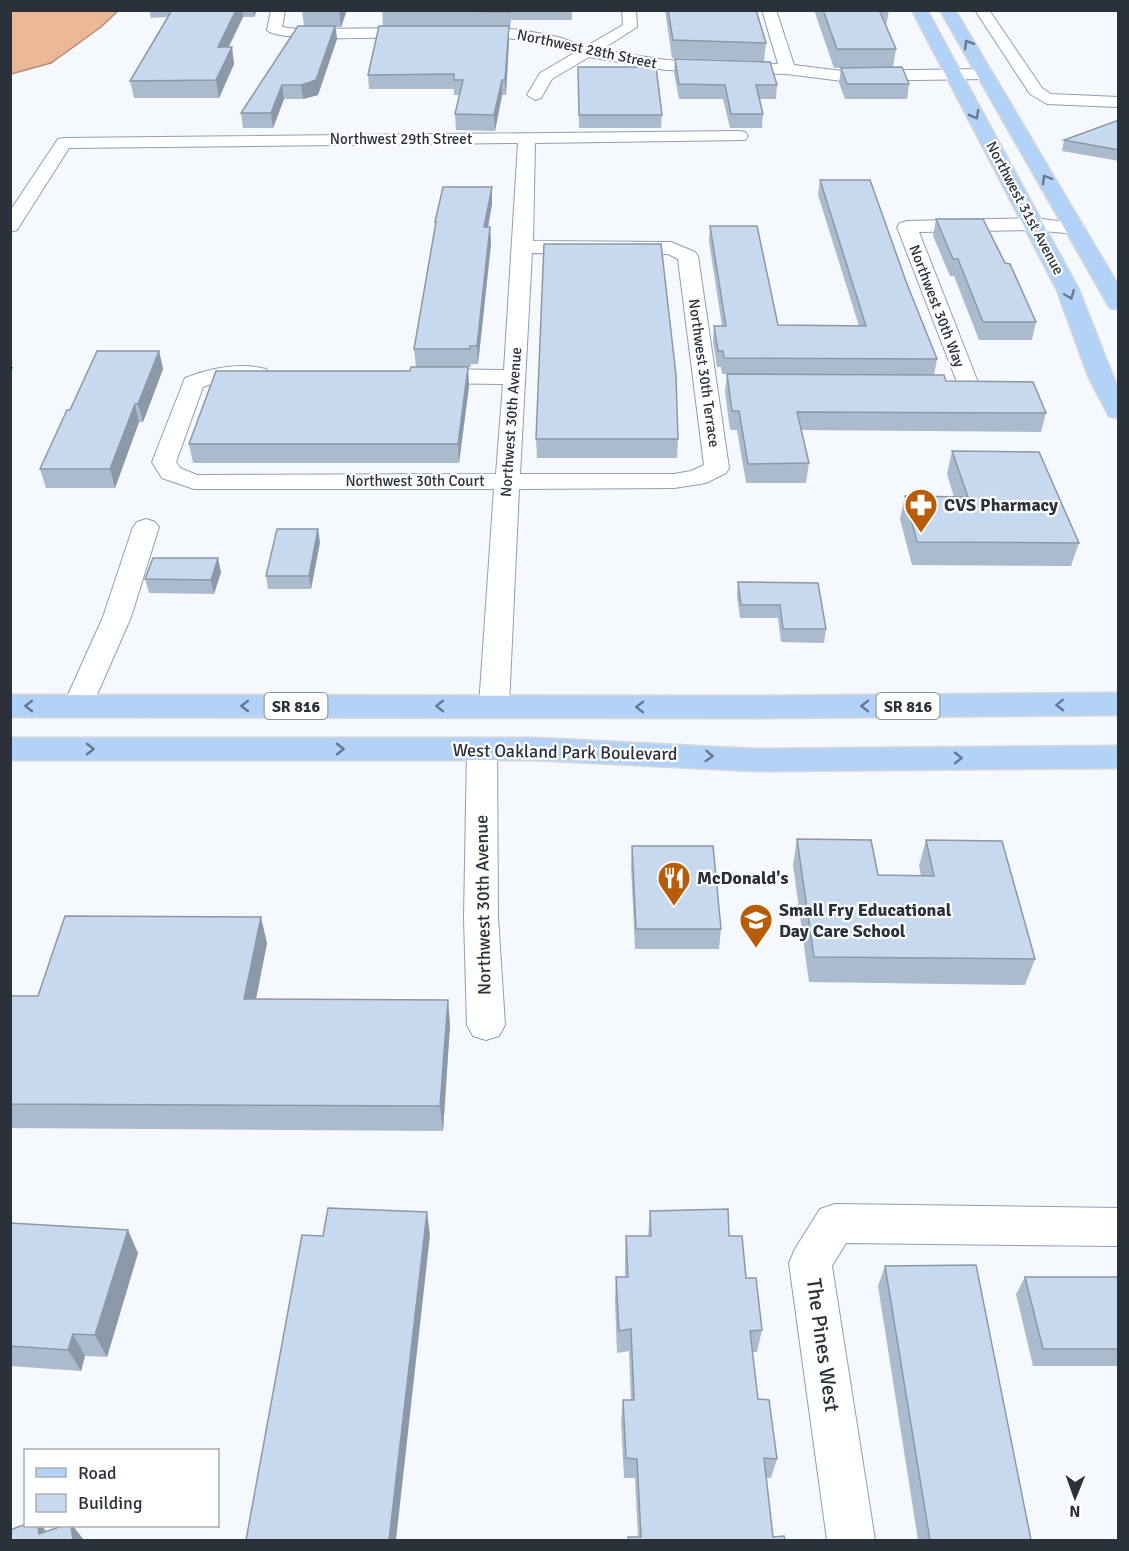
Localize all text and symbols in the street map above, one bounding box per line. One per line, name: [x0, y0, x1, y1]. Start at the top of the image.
street label: Northwest 28th Street: [516, 25, 658, 73]
one-way arrow: [963, 40, 975, 50]
one-way arrow: [968, 108, 979, 119]
street label: Northwest 29th Street: [330, 130, 472, 148]
street label: Northwest 31st Avenue: [982, 138, 1068, 278]
one-way arrow: [1042, 175, 1053, 185]
street label: Northwest 30th Way: [905, 242, 969, 370]
one-way arrow: [1063, 289, 1075, 300]
street label: Northwest 30th Terrace: [685, 298, 723, 448]
street label: Northwest 30th Avenue: [497, 347, 525, 497]
street label: Northwest 30th Court: [345, 472, 485, 490]
pharmacy icon: CVS Pharmacy: [903, 487, 939, 534]
place label: CVS Pharmacy: [944, 494, 1058, 516]
road number: SR 816: [264, 693, 328, 719]
road number: SR 816: [876, 693, 940, 719]
one-way arrow: [1056, 698, 1065, 711]
one-way arrow: [24, 700, 33, 712]
one-way arrow: [240, 700, 249, 712]
one-way arrow: [435, 700, 444, 712]
one-way arrow: [861, 700, 870, 712]
one-way arrow: [635, 701, 644, 713]
street label: West Oakland Park Boulevard: [452, 739, 678, 765]
one-way arrow: [85, 743, 94, 755]
one-way arrow: [336, 743, 345, 756]
one-way arrow: [704, 750, 713, 763]
one-way arrow: [954, 752, 963, 764]
street label: Northwest 30th Avenue: [470, 815, 496, 995]
restaurant icon: McDonald's: [656, 860, 692, 907]
place label: McDonald's: [697, 867, 788, 889]
place label: Small Fry Educational Day Care School: [779, 899, 952, 942]
school or university icon: Small Fry Educational Day Care School: [738, 902, 774, 949]
street label: The Pines West: [801, 1277, 845, 1413]
legend: [24, 1449, 219, 1527]
text: Road: [78, 1462, 117, 1484]
north arrow: [1045, 1467, 1105, 1527]
text: Building: [78, 1492, 142, 1514]
text: N: [1069, 1501, 1080, 1521]

